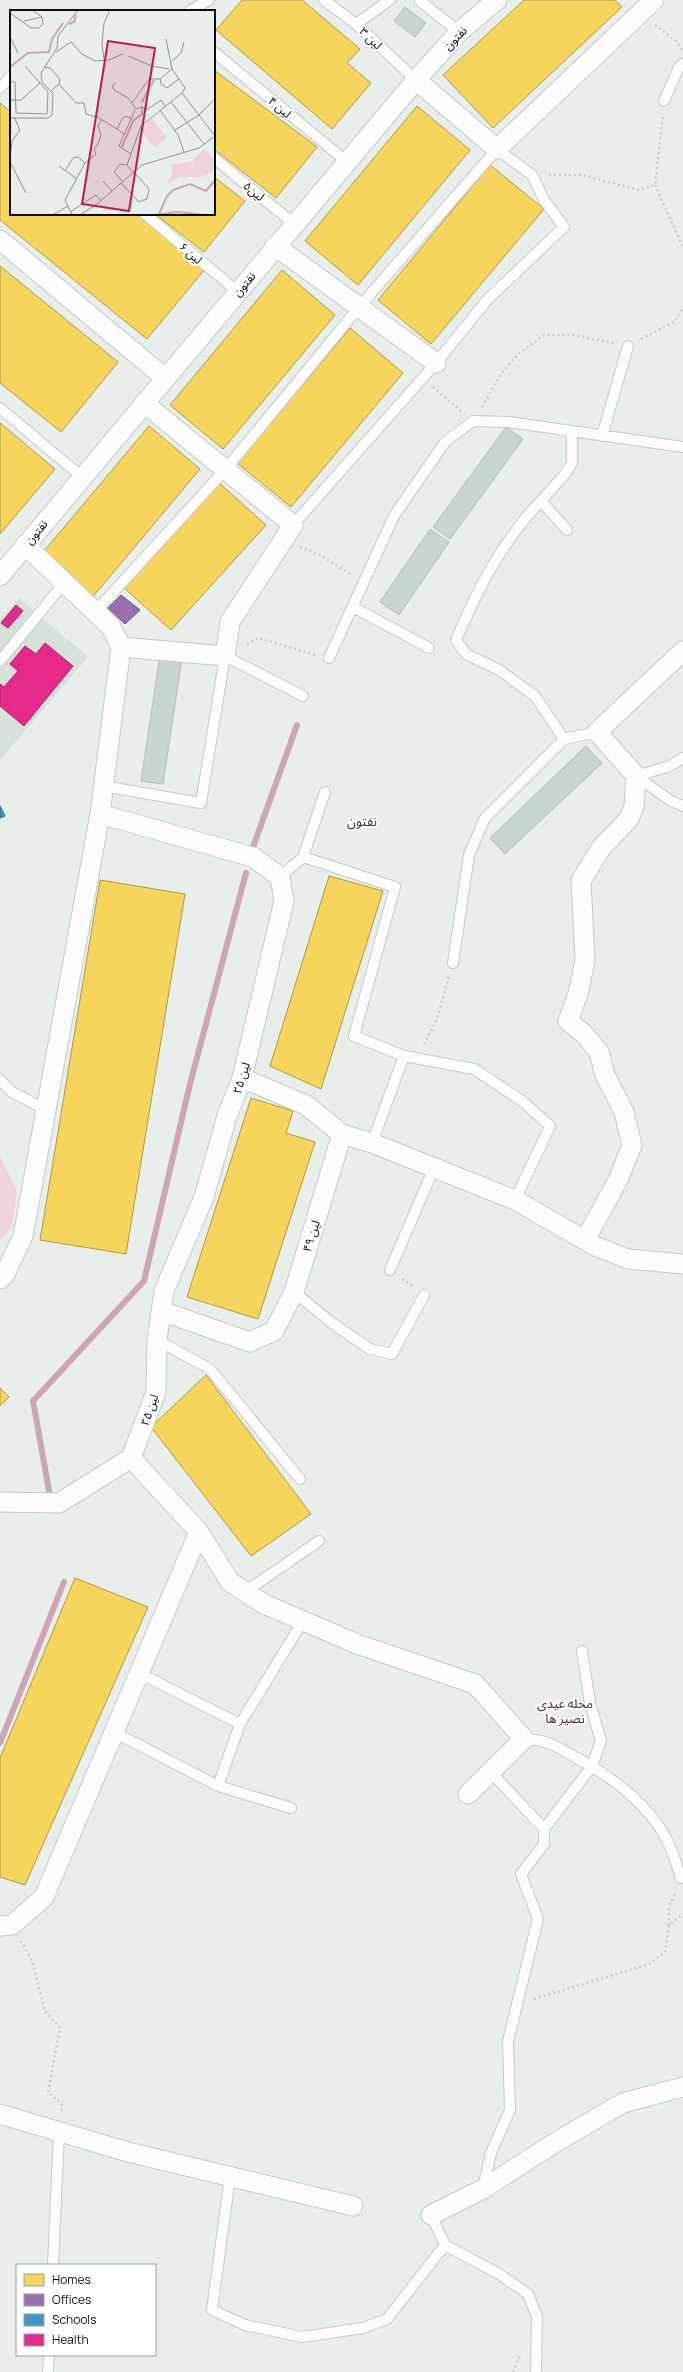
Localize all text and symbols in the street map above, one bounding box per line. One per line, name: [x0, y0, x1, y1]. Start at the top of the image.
inset map: [10, 10, 215, 215]
street label: نفتون: [439, 22, 471, 54]
street label: لین ۳: [356, 23, 386, 53]
street label: لین ۴: [265, 92, 295, 122]
street label: لین۵: [240, 177, 268, 205]
street label: لین ۶: [176, 238, 206, 268]
street label: نفتون: [229, 268, 259, 300]
street label: نفتون: [21, 516, 51, 548]
district label: نفتون: [347, 812, 377, 830]
street label: لین ۲۵: [228, 1060, 254, 1096]
street label: لین ۴۹: [298, 1218, 324, 1254]
street label: لین ۲۵: [136, 1392, 162, 1428]
district label: محله عیدی نصیر ها: [537, 1694, 593, 1727]
legend: [16, 2264, 156, 2356]
text: Homes: [52, 2271, 91, 2288]
text: Offices: [52, 2291, 91, 2308]
text: Schools: [52, 2311, 96, 2328]
text: Health: [52, 2331, 89, 2348]

